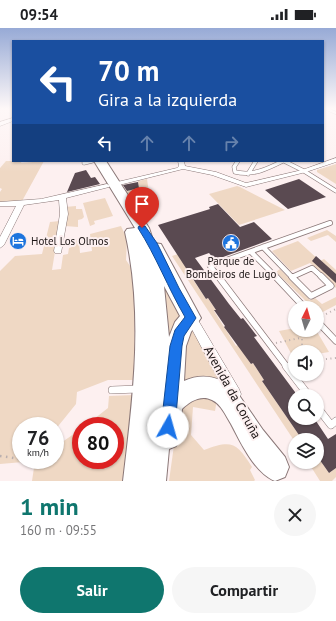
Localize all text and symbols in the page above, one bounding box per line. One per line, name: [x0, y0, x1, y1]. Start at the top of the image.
text: 09:54: [20, 5, 58, 24]
text: 70 m: [98, 52, 159, 89]
icon: left: [32, 56, 84, 108]
text: Gira a la izquierda: [98, 88, 237, 111]
icon: left: [94, 132, 116, 154]
icon: ahead: [136, 132, 158, 154]
icon: ahead: [178, 132, 200, 154]
icon: right: [220, 132, 242, 154]
pin: [125, 187, 159, 228]
icon: arrive: [131, 193, 153, 215]
hotel icon: Hotel Los Olmos: [8, 231, 28, 251]
public building icon: Parque de Bombeiros de Lugo: [221, 233, 241, 253]
place label: Hotel Los Olmos: [31, 234, 109, 248]
place label: Parque de Bombeiros de Lugo: [186, 254, 276, 281]
north arrow: [288, 301, 324, 337]
map controls: [288, 301, 324, 469]
street label: Avenida da Coruña: [200, 343, 265, 442]
button: sound: [288, 345, 324, 381]
button: search: [288, 389, 324, 425]
position arrow: [147, 406, 189, 448]
speed limit sign: 80: [72, 417, 124, 469]
text: 76: [27, 425, 49, 451]
button: layers: [288, 433, 324, 469]
text: km/h: [27, 446, 49, 459]
text: 1 min: [20, 491, 79, 522]
button: close: [274, 494, 316, 536]
text: 160 m · 09:55: [20, 522, 97, 539]
button: Salir: [20, 567, 164, 613]
button: Compartir: [172, 567, 316, 613]

